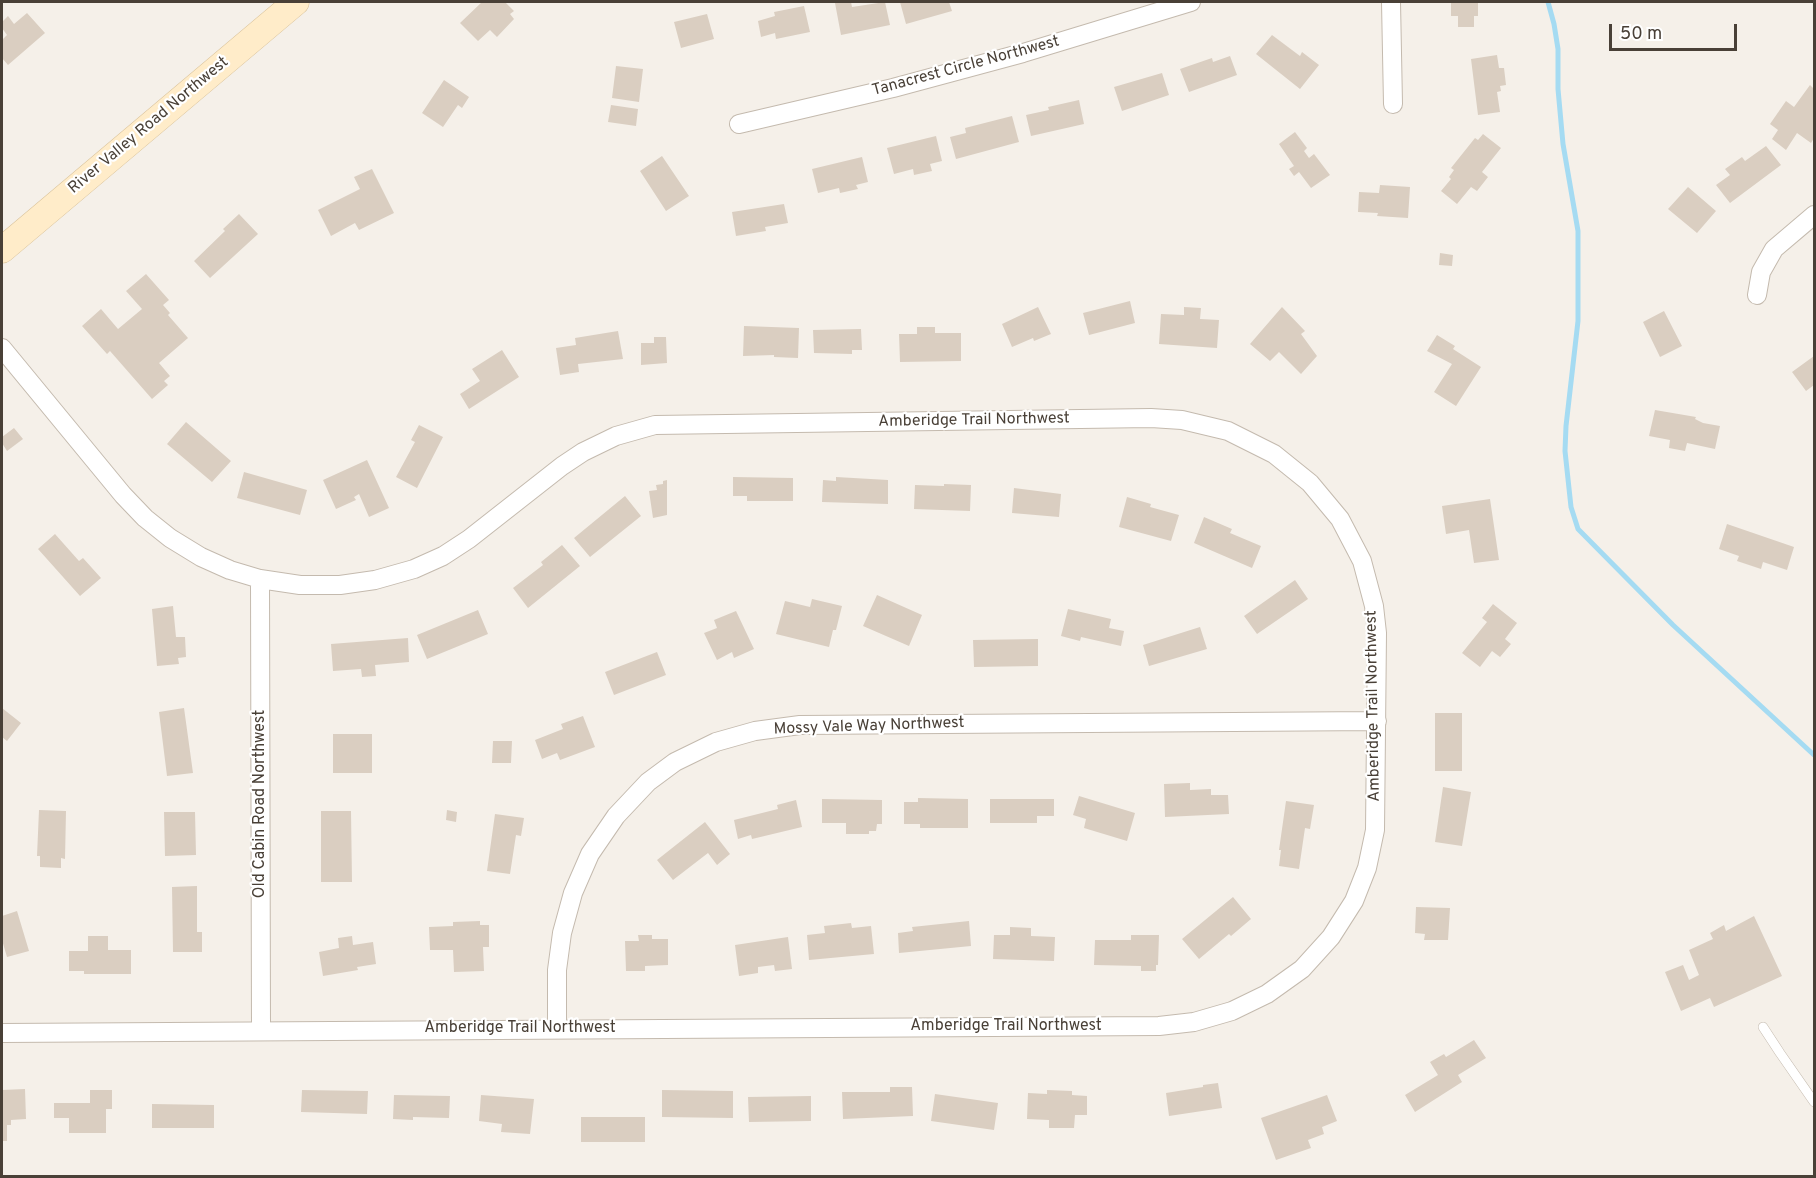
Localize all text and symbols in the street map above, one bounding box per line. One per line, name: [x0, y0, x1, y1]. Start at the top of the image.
scale bar: [1612, 12, 1740, 50]
text: 50 m: [1620, 23, 1662, 46]
street label: Tanacrest Circle Northwest: [870, 33, 1062, 101]
street label: River Valley Road Northwest: [65, 53, 233, 199]
street label: Amberidge Trail Northwest: [878, 410, 1070, 432]
street label: Amberidge Trail Northwest: [1363, 610, 1385, 802]
street label: Old Cabin Road Northwest: [251, 710, 271, 898]
street label: Mossy Vale Way Northwest: [773, 714, 965, 740]
street label: Amberidge Trail Northwest: [910, 1017, 1102, 1037]
street label: Amberidge Trail Northwest: [424, 1019, 616, 1039]

